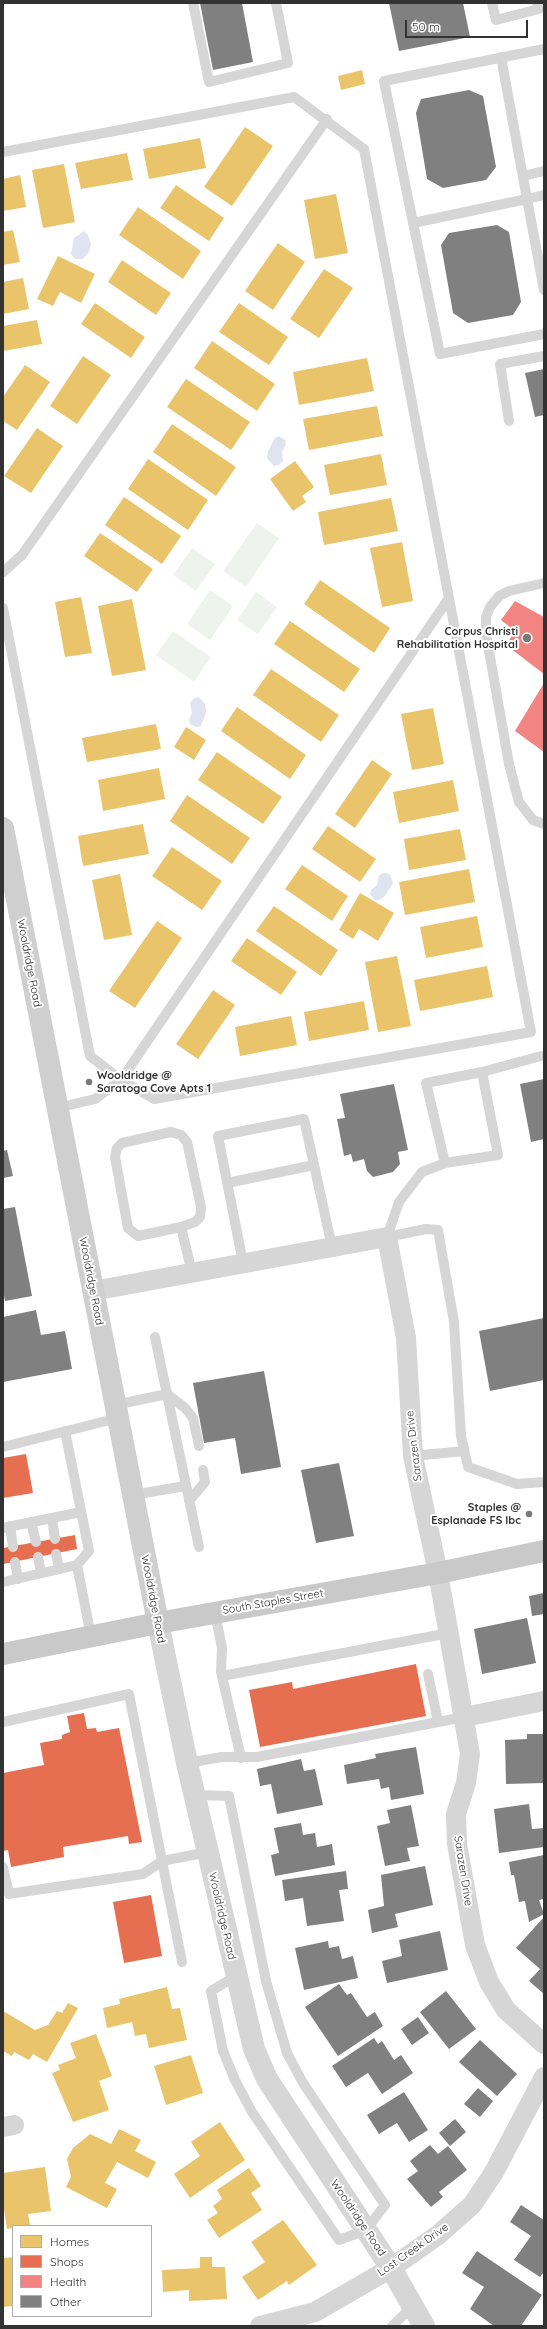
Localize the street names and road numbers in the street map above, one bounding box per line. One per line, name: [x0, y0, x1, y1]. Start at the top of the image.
street label: Wooldridge Road: [14, 918, 44, 1008]
street label: Wooldridge Road: [76, 1236, 106, 1326]
street label: Sarazen Drive: [403, 1410, 425, 1482]
street label: Wooldridge Road: [138, 1554, 168, 1644]
street label: South Staples Street: [222, 1587, 324, 1617]
street label: Sarazen Drive: [451, 1835, 475, 1907]
street label: Wooldridge Road: [206, 1871, 238, 1961]
street label: Wooldridge Road: [328, 2177, 388, 2259]
street label: Lost Creek Drive: [375, 2221, 451, 2279]

